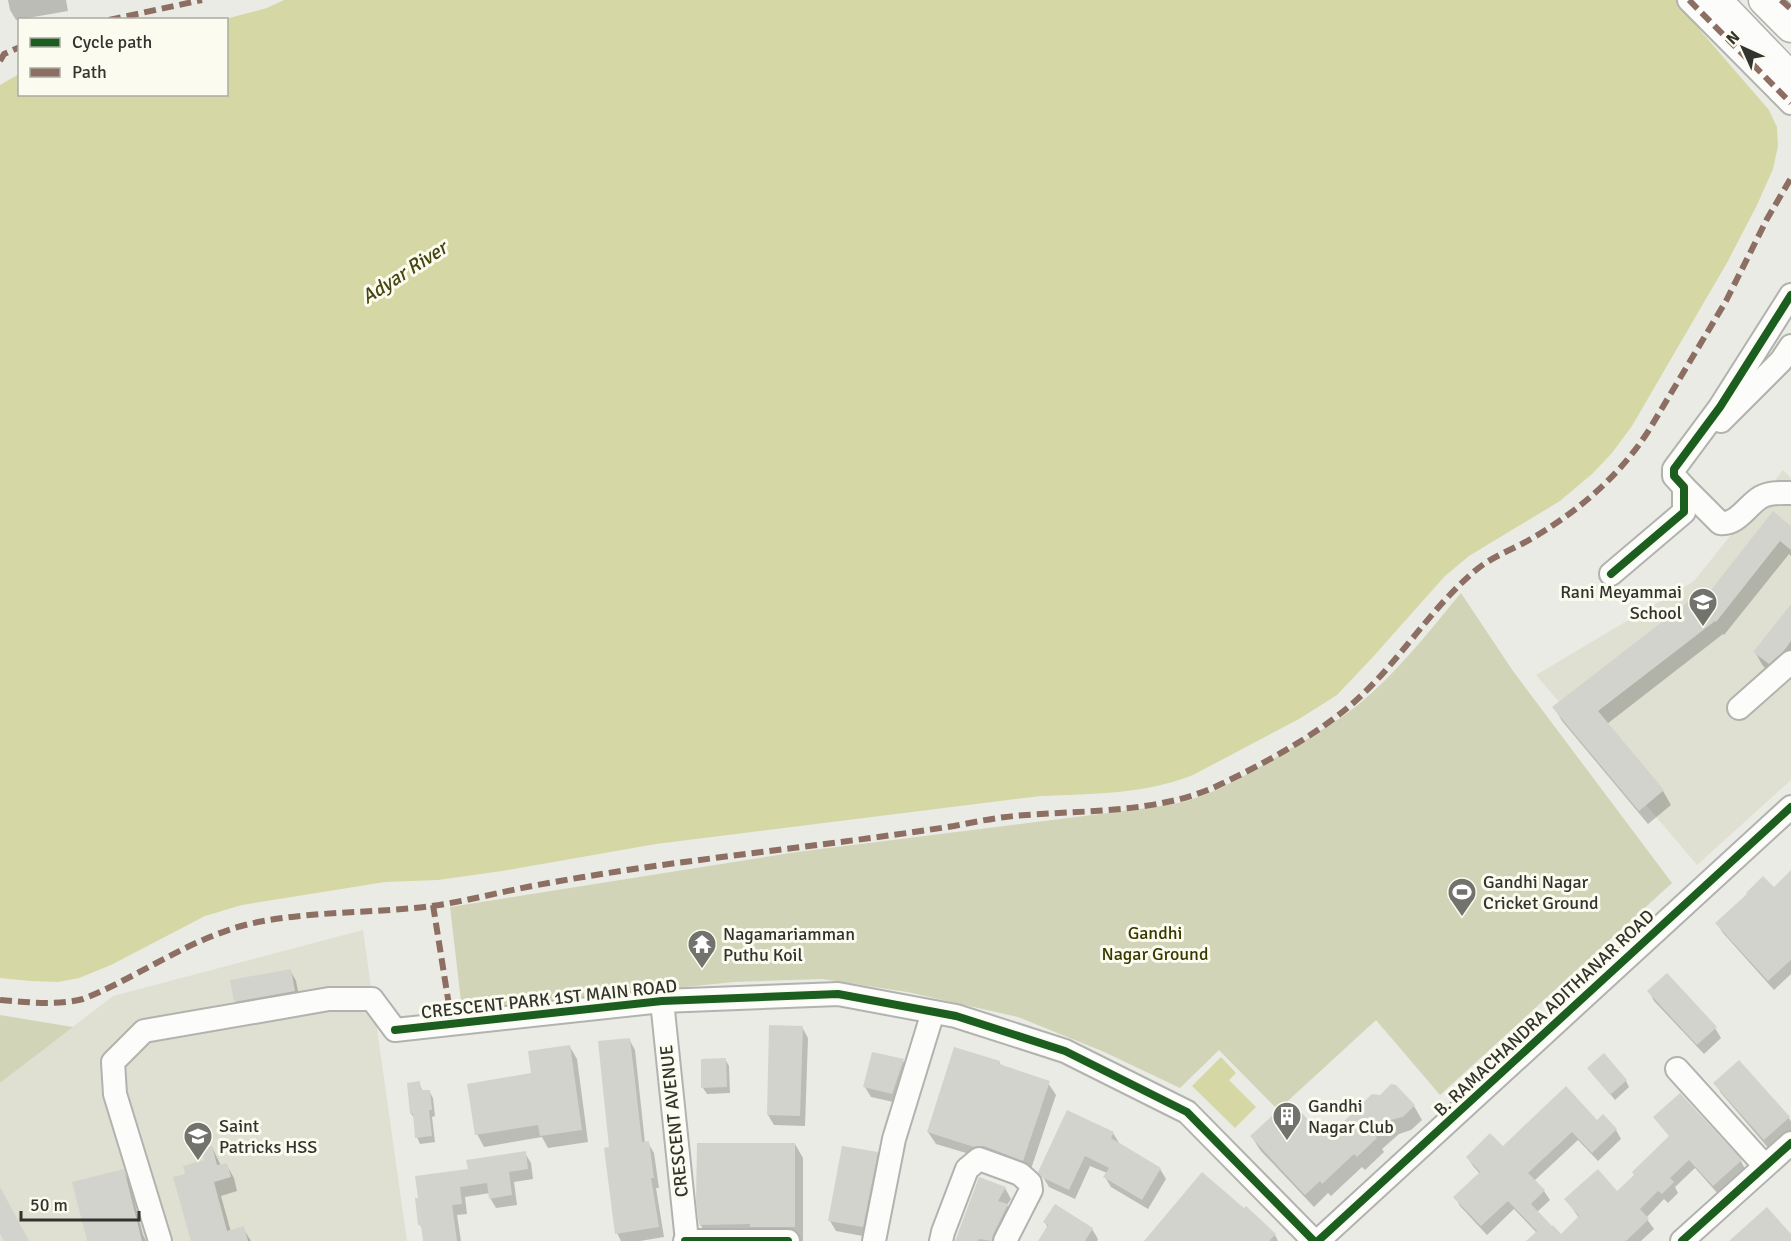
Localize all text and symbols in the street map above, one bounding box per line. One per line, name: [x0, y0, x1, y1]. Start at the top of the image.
legend: [18, 18, 228, 96]
north arrow: [1713, 18, 1773, 78]
text: N: [1722, 27, 1744, 49]
text: Cycle path: [72, 31, 152, 53]
text: Path: [72, 61, 107, 83]
water label: Adyar River: [357, 234, 454, 309]
place label: Rani Meyammai School: [1560, 581, 1682, 624]
school or university icon: Rani Meyammai School: [1687, 586, 1719, 628]
place label: Gandhi Nagar Cricket Ground: [1483, 871, 1599, 914]
sports icon: Gandhi Nagar Cricket Ground: [1446, 876, 1478, 918]
street label: B. RAMACHANDRA ADITHANAR ROAD: [1429, 905, 1659, 1121]
park label: Gandhi Nagar Ground: [1102, 922, 1208, 965]
place label: Nagamariamman Puthu Koil: [723, 923, 855, 966]
temple icon: Nagamariamman Puthu Koil: [686, 928, 718, 970]
street label: CRESCENT PARK 1ST MAIN ROAD: [420, 975, 678, 1023]
street label: CRESCENT AVENUE: [655, 1044, 693, 1198]
place label: Gandhi Nagar Club: [1308, 1095, 1394, 1138]
building icon: Gandhi Nagar Club: [1271, 1100, 1303, 1142]
place label: Saint Patricks HSS: [219, 1115, 317, 1158]
school or university icon: Saint Patricks HSS: [182, 1120, 214, 1162]
scale bar: [21, 1184, 140, 1222]
text: 50 m: [30, 1194, 68, 1216]

